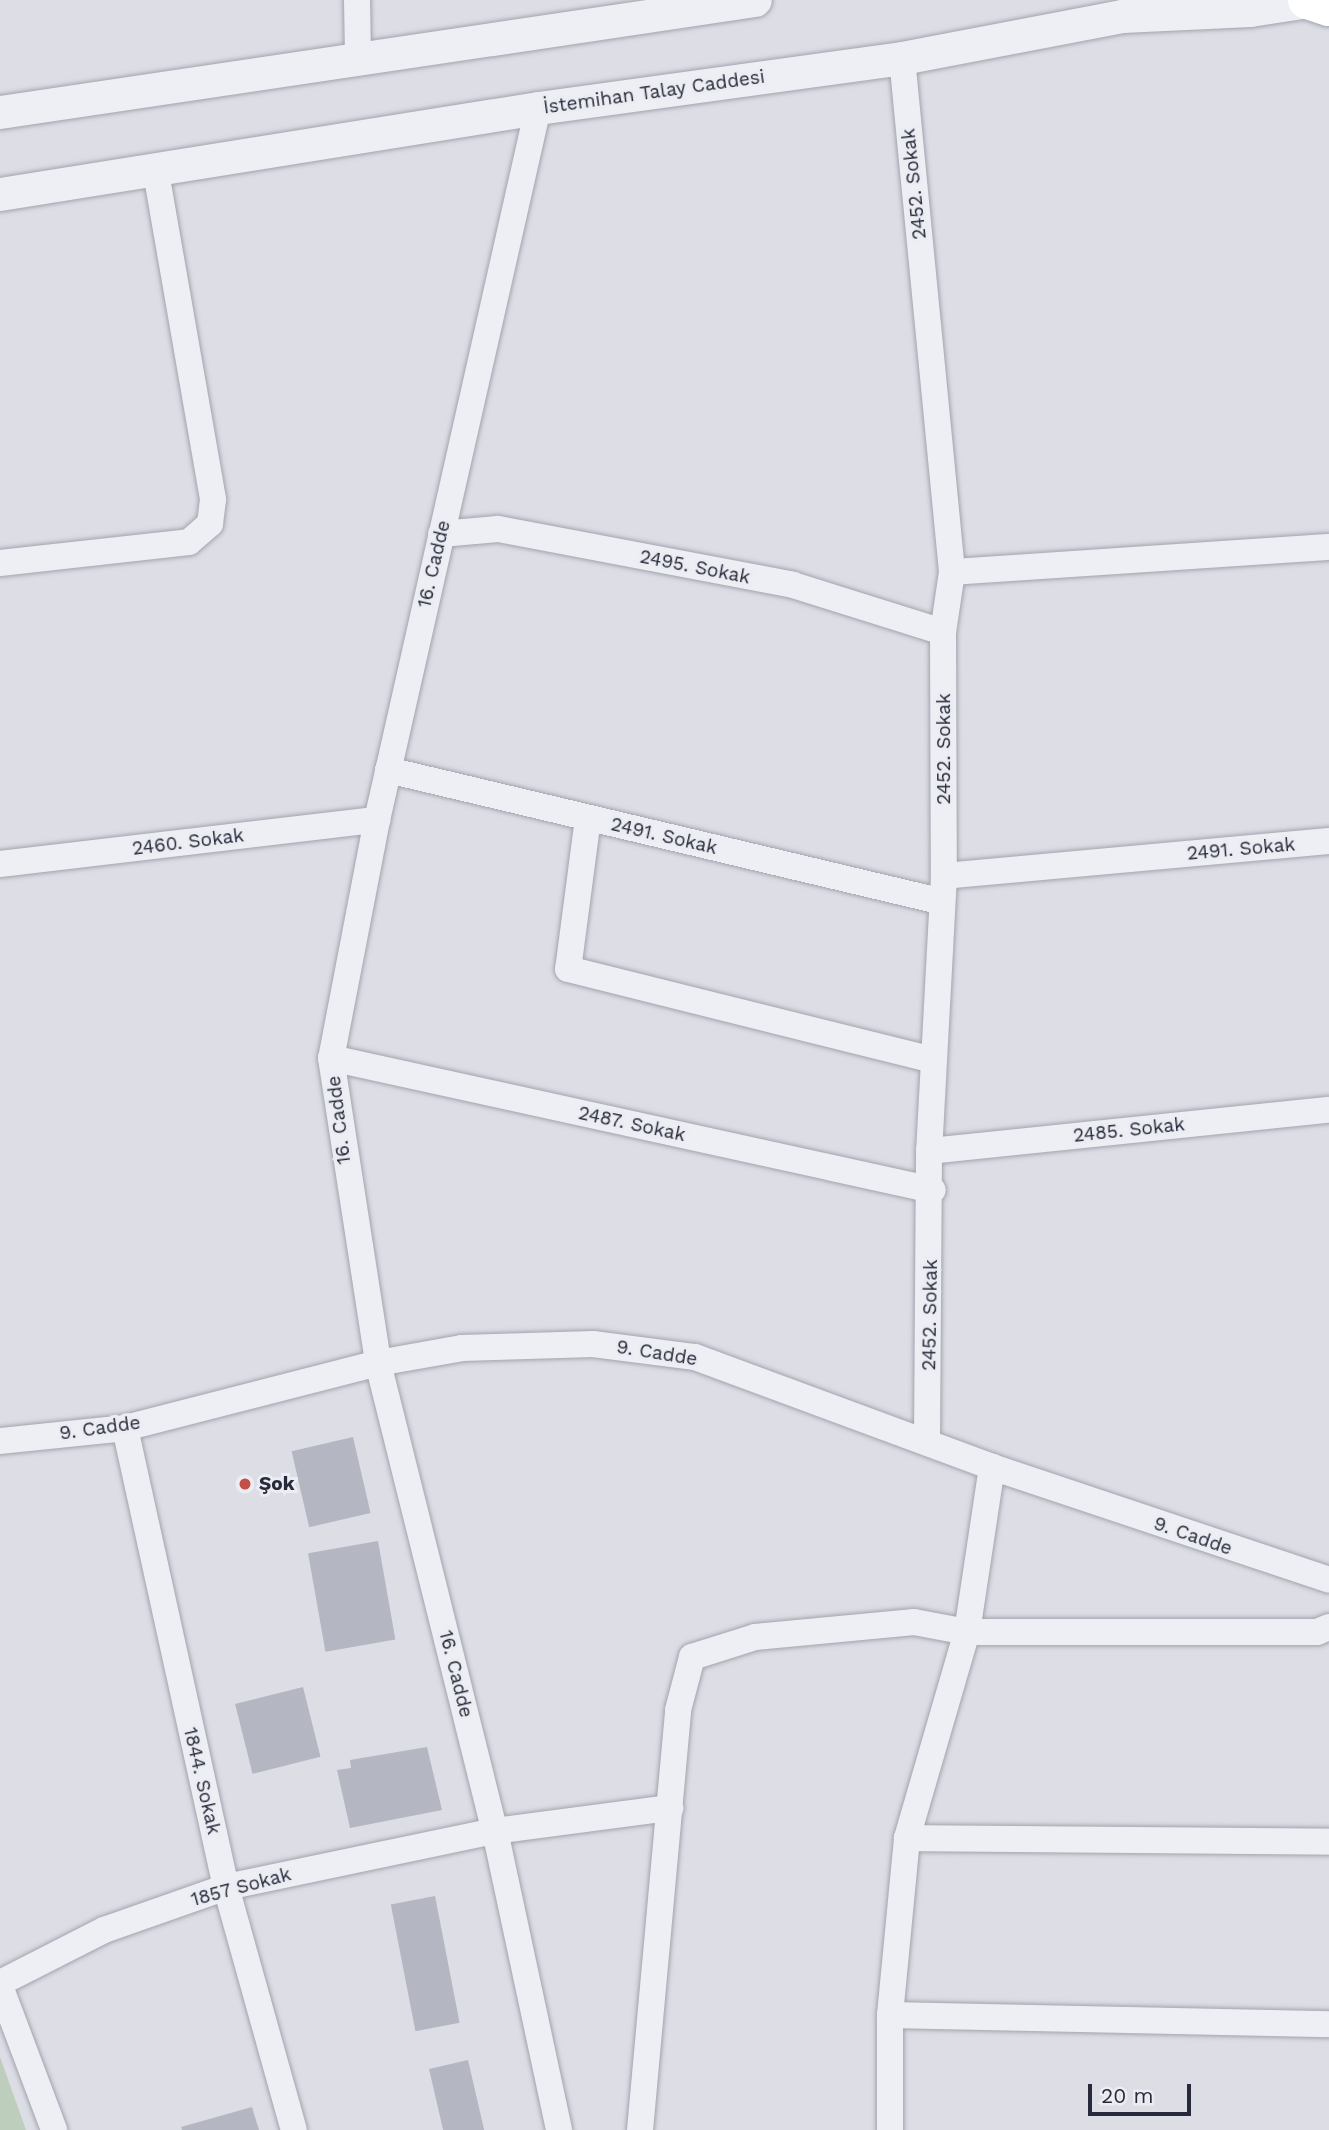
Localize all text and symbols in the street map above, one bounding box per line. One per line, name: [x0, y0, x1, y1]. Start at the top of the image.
street label: İstemihan Talay Caddesi: [541, 65, 767, 119]
street label: 2452. Sokak: [897, 127, 931, 241]
street label: 16. Cadde: [413, 518, 455, 610]
street label: 2495. Sokak: [638, 545, 752, 589]
street label: 2452. Sokak: [933, 693, 955, 805]
street label: 2491. Sokak: [609, 813, 719, 859]
street label: 2460. Sokak: [131, 824, 245, 860]
street label: 2491. Sokak: [1186, 833, 1296, 865]
street label: 16. Cadde: [322, 1074, 356, 1166]
street label: 2487. Sokak: [576, 1102, 688, 1146]
street label: 2485. Sokak: [1072, 1113, 1186, 1147]
street label: 2452. Sokak: [918, 1259, 942, 1371]
street label: 9. Cadde: [615, 1335, 699, 1371]
street label: 9. Cadde: [58, 1411, 142, 1445]
place label: Şok: [259, 1473, 294, 1495]
marker: Şok: [237, 1476, 253, 1492]
street label: 9. Cadde: [1151, 1512, 1235, 1560]
street label: 16. Cadde: [434, 1628, 478, 1720]
street label: 1844. Sokak: [179, 1725, 225, 1837]
street label: 1857 Sokak: [188, 1863, 294, 1911]
scale bar: [1091, 2070, 1194, 2114]
text: 20 m: [1101, 2083, 1153, 2108]

